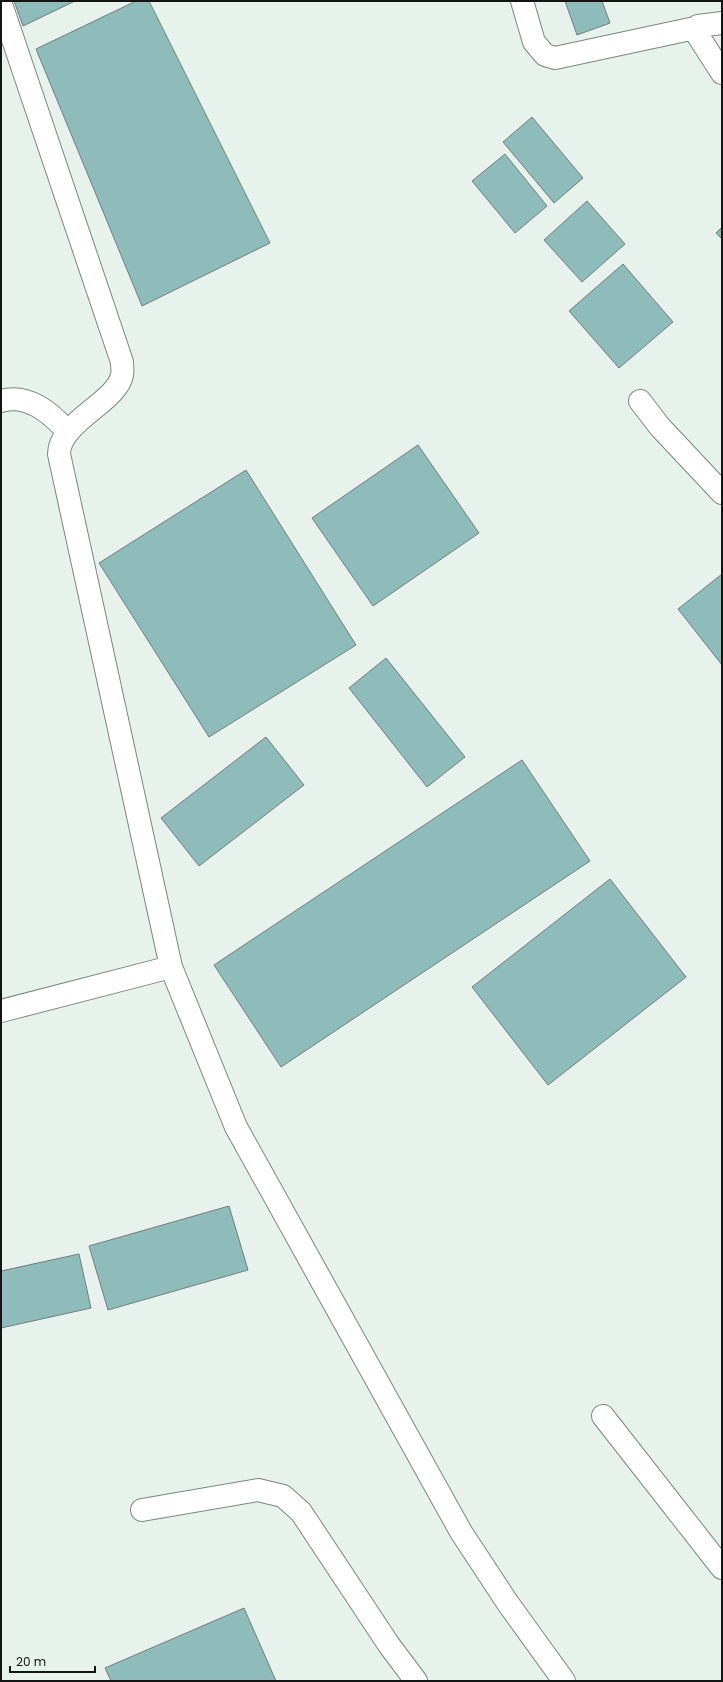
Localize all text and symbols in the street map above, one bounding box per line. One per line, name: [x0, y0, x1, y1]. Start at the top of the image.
scale bar: [10, 1648, 95, 1674]
text: 20 m: [16, 1653, 46, 1670]

